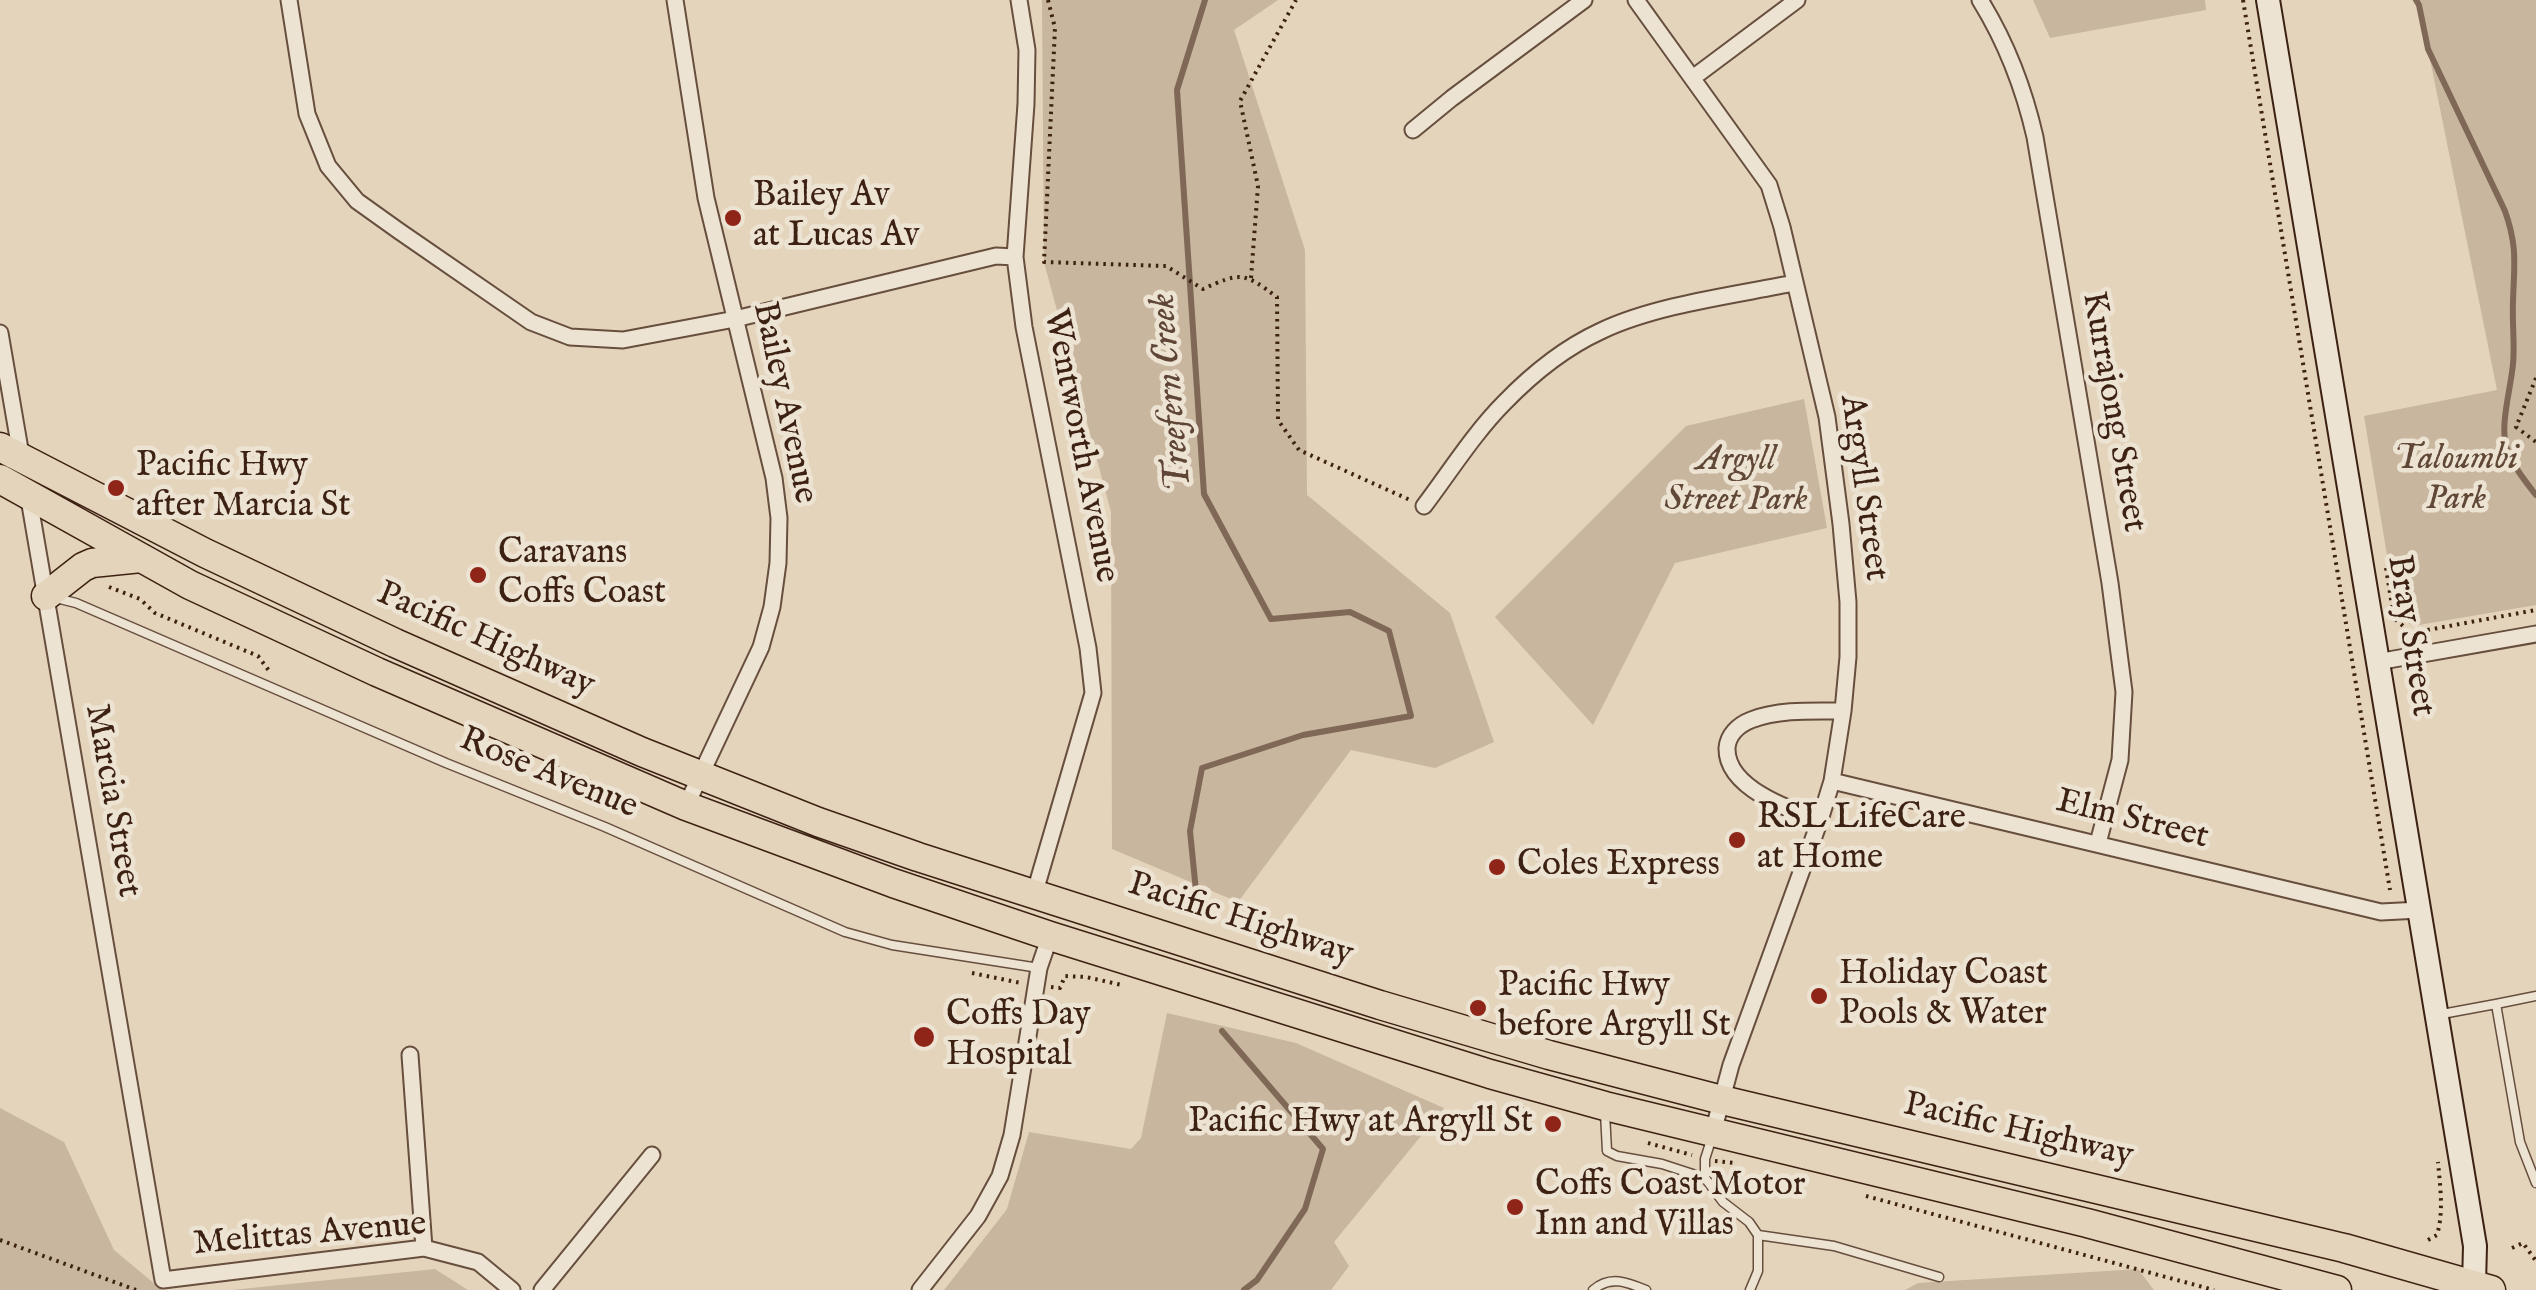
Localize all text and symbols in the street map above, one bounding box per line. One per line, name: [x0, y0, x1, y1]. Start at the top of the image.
place label: Bailey Av at Lucas Av: [753, 177, 919, 259]
marker: Bailey Av at Lucas Av: [722, 207, 744, 229]
street label: Kurrajong Street: [2070, 288, 2154, 536]
water label: Treefern Creek: [1142, 291, 1204, 493]
street label: Bailey Avenue: [741, 298, 825, 508]
street label: Wentworth Avenue: [1032, 306, 1126, 586]
street label: Argyll Street: [1828, 392, 1896, 584]
park label: Taloumbi Park: [2394, 440, 2518, 522]
park label: Argyll Street Park: [1664, 441, 1808, 523]
place label: Pacific Hwy after Marcia St: [136, 447, 350, 529]
marker: Pacific Hwy after Marcia St: [105, 477, 127, 499]
place label: Caravans Coffs Coast: [498, 534, 666, 616]
street label: Bray Street: [2376, 552, 2442, 720]
marker: Caravans Coffs Coast: [467, 564, 489, 586]
street label: Pacific Highway: [370, 574, 600, 708]
street label: Marcia Street: [73, 701, 149, 901]
street label: Rose Avenue: [453, 720, 643, 830]
street label: Elm Street: [2051, 782, 2213, 860]
place label: RSL LifeCare at Home: [1757, 799, 1966, 881]
marker: RSL LifeCare at Home: [1726, 829, 1748, 851]
place label: Coles Express: [1517, 846, 1720, 888]
marker: Coles Express: [1486, 856, 1508, 878]
street label: Pacific Highway: [1122, 865, 1358, 977]
place label: Holiday Coast Pools & Water: [1839, 955, 2048, 1037]
place label: Pacific Hwy before Argyll St: [1498, 967, 1731, 1049]
marker: Holiday Coast Pools & Water: [1808, 985, 1830, 1007]
place label: Coffs Day Hospital: [946, 996, 1091, 1078]
marker: Pacific Hwy before Argyll St: [1467, 997, 1489, 1019]
marker: Coffs Day Hospital: [911, 1024, 937, 1050]
street label: Pacific Highway: [1899, 1085, 2137, 1179]
place label: Pacific Hwy at Argyll St: [1188, 1103, 1533, 1145]
marker: Pacific Hwy at Argyll St: [1542, 1113, 1564, 1135]
place label: Coffs Coast Motor Inn and Villas: [1535, 1166, 1806, 1248]
marker: Coffs Coast Motor Inn and Villas: [1504, 1196, 1526, 1218]
street label: Melittas Avenue: [192, 1205, 428, 1267]

